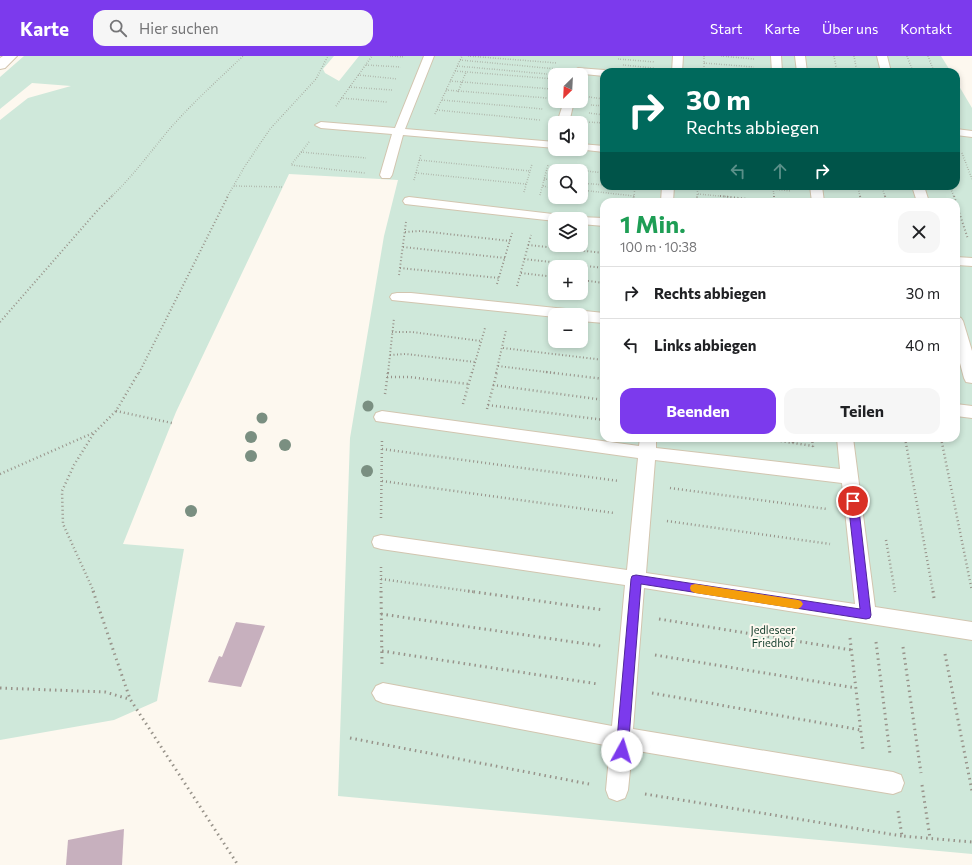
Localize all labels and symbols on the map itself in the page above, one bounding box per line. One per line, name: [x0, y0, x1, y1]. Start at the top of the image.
north arrow: [548, 68, 588, 108]
pin: [836, 484, 870, 518]
park label: Jedleseer Friedhof: [751, 623, 796, 649]
position arrow: [601, 730, 643, 772]

